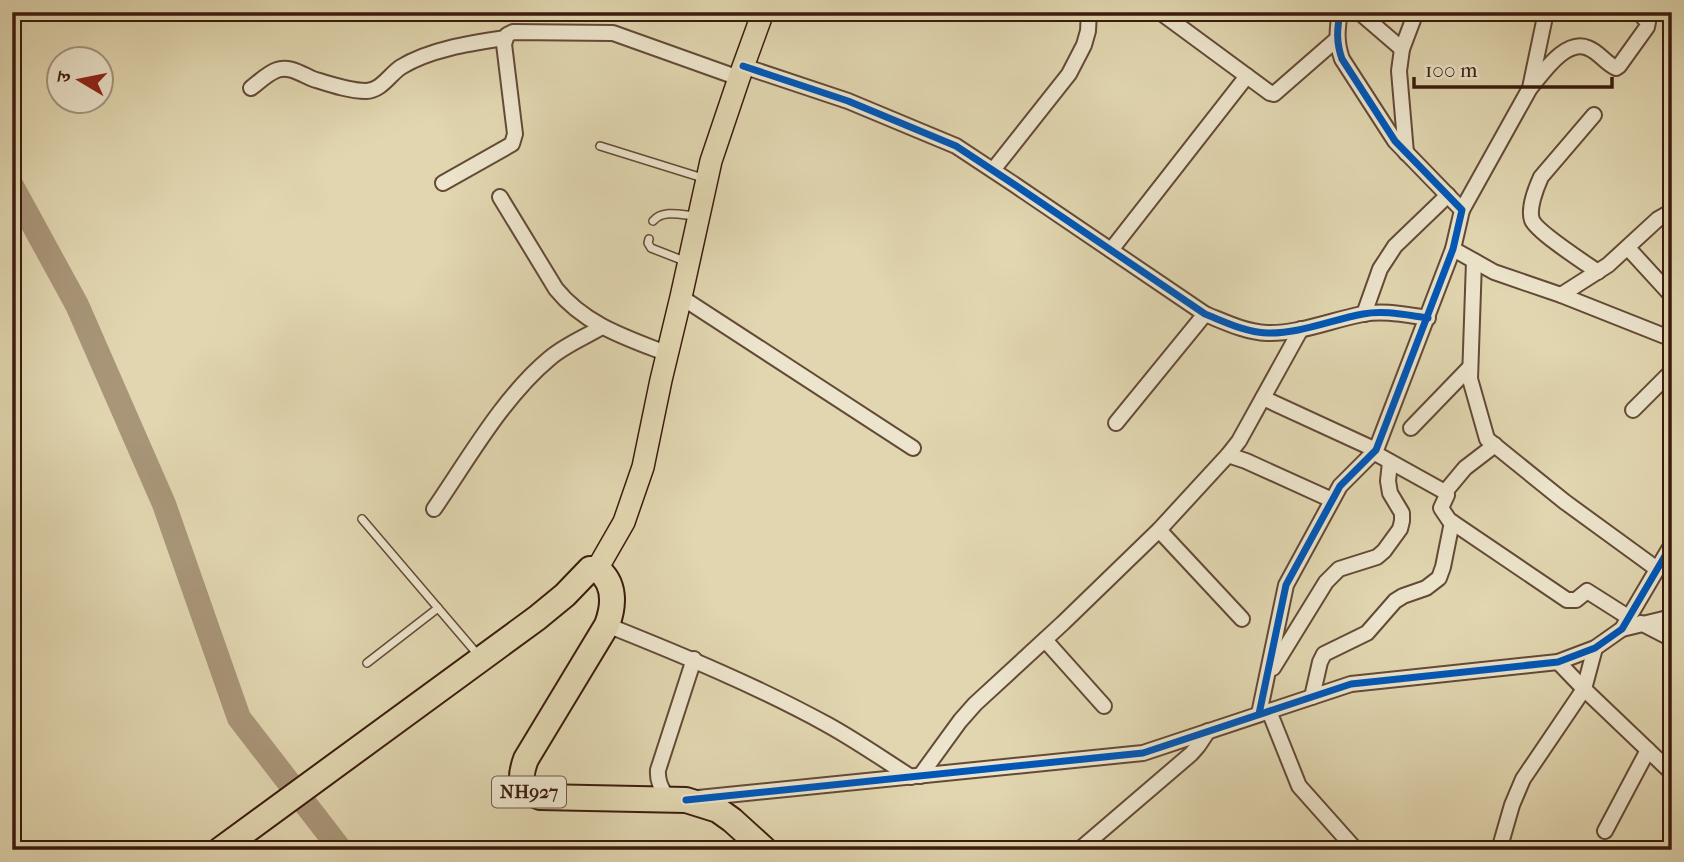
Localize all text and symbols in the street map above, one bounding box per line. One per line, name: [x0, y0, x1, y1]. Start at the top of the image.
north arrow: [46, 46, 116, 116]
scale bar: [1414, 46, 1612, 90]
text: 100 m: [1425, 58, 1478, 82]
text: उ: [52, 69, 76, 86]
road number: NH927: [492, 776, 566, 807]

